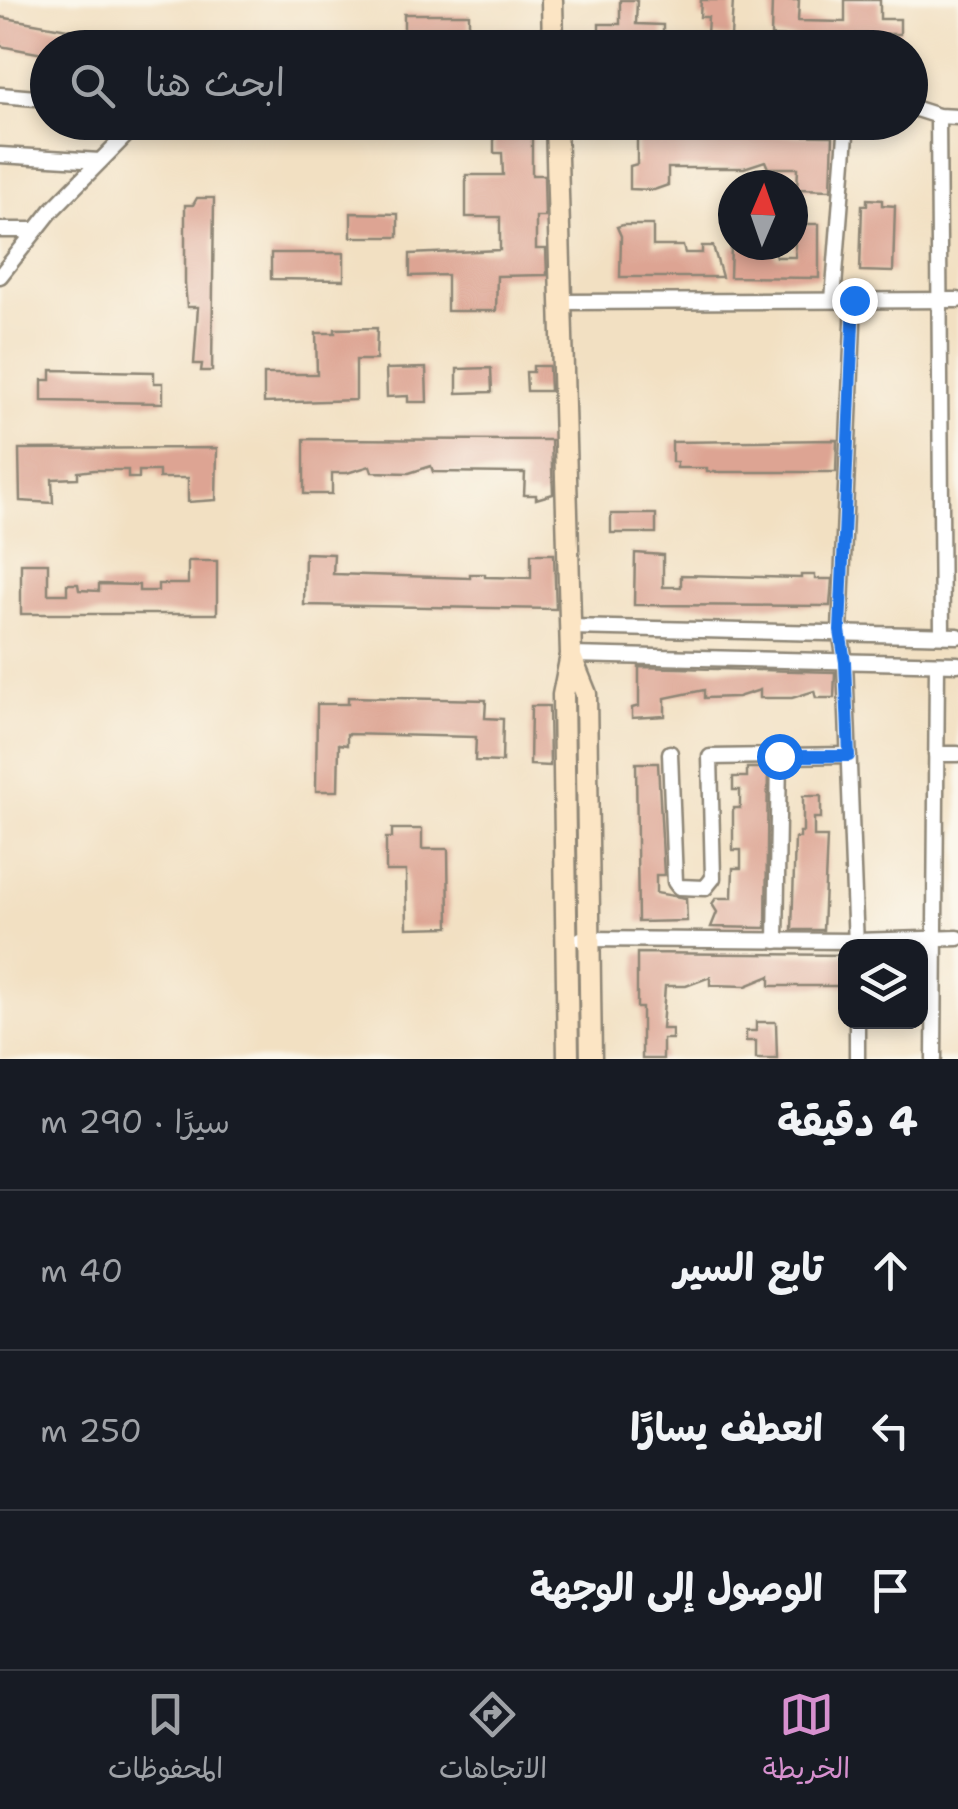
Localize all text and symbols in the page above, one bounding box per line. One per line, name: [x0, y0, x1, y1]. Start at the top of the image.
search box: [30, 30, 928, 140]
text: ابحث هنا: [145, 57, 285, 108]
icon: search: [65, 58, 120, 113]
north arrow: [718, 170, 808, 260]
route end: [832, 278, 878, 324]
route start: [757, 734, 803, 780]
map controls: [838, 939, 928, 1029]
button: layers: [838, 939, 928, 1029]
text: 4 دقيقة: [777, 1093, 918, 1149]
text: سيرًا · 290 m: [40, 1100, 230, 1143]
text: تابع السير: [675, 1242, 823, 1293]
icon: ahead: [863, 1243, 918, 1298]
text: 40 m: [40, 1249, 123, 1292]
text: انعطف يسارًا: [630, 1402, 823, 1453]
icon: left: [863, 1403, 918, 1458]
text: 250 m: [40, 1409, 142, 1452]
text: الوصول إلى الوجهة: [530, 1562, 823, 1613]
icon: arrive: [863, 1563, 918, 1618]
tab: المحفوظات: [108, 1687, 223, 1793]
tab: الاتجاهات: [439, 1687, 547, 1793]
tab: الخريطة: [763, 1687, 850, 1793]

